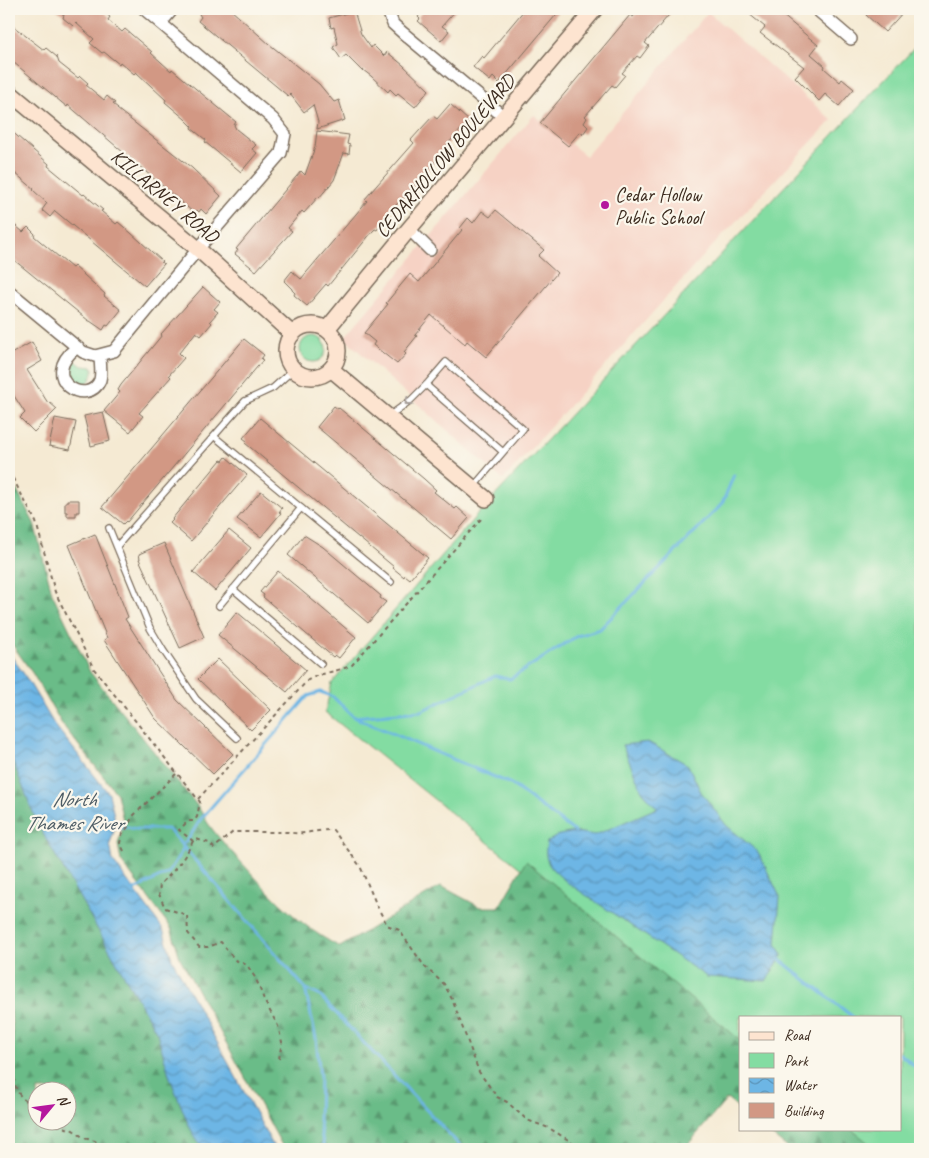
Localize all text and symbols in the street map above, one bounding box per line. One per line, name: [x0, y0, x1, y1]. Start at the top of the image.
street label: CEDARHOLLOW BOULEVARD: [369, 67, 522, 243]
street label: KILLARNEY ROAD: [106, 144, 225, 249]
place label: Cedar Hollow Public School: [615, 182, 706, 230]
marker: Cedar Hollow Public School: [599, 199, 611, 211]
one-way arrow: [405, 396, 414, 404]
water label: North Thames River: [25, 786, 126, 836]
legend: [739, 1016, 902, 1130]
text: Road: [784, 1026, 811, 1045]
text: Park: [784, 1052, 809, 1071]
text: Water: [784, 1076, 818, 1095]
north arrow: [28, 1080, 78, 1130]
text: N: [53, 1092, 74, 1110]
text: Building: [784, 1102, 824, 1121]

